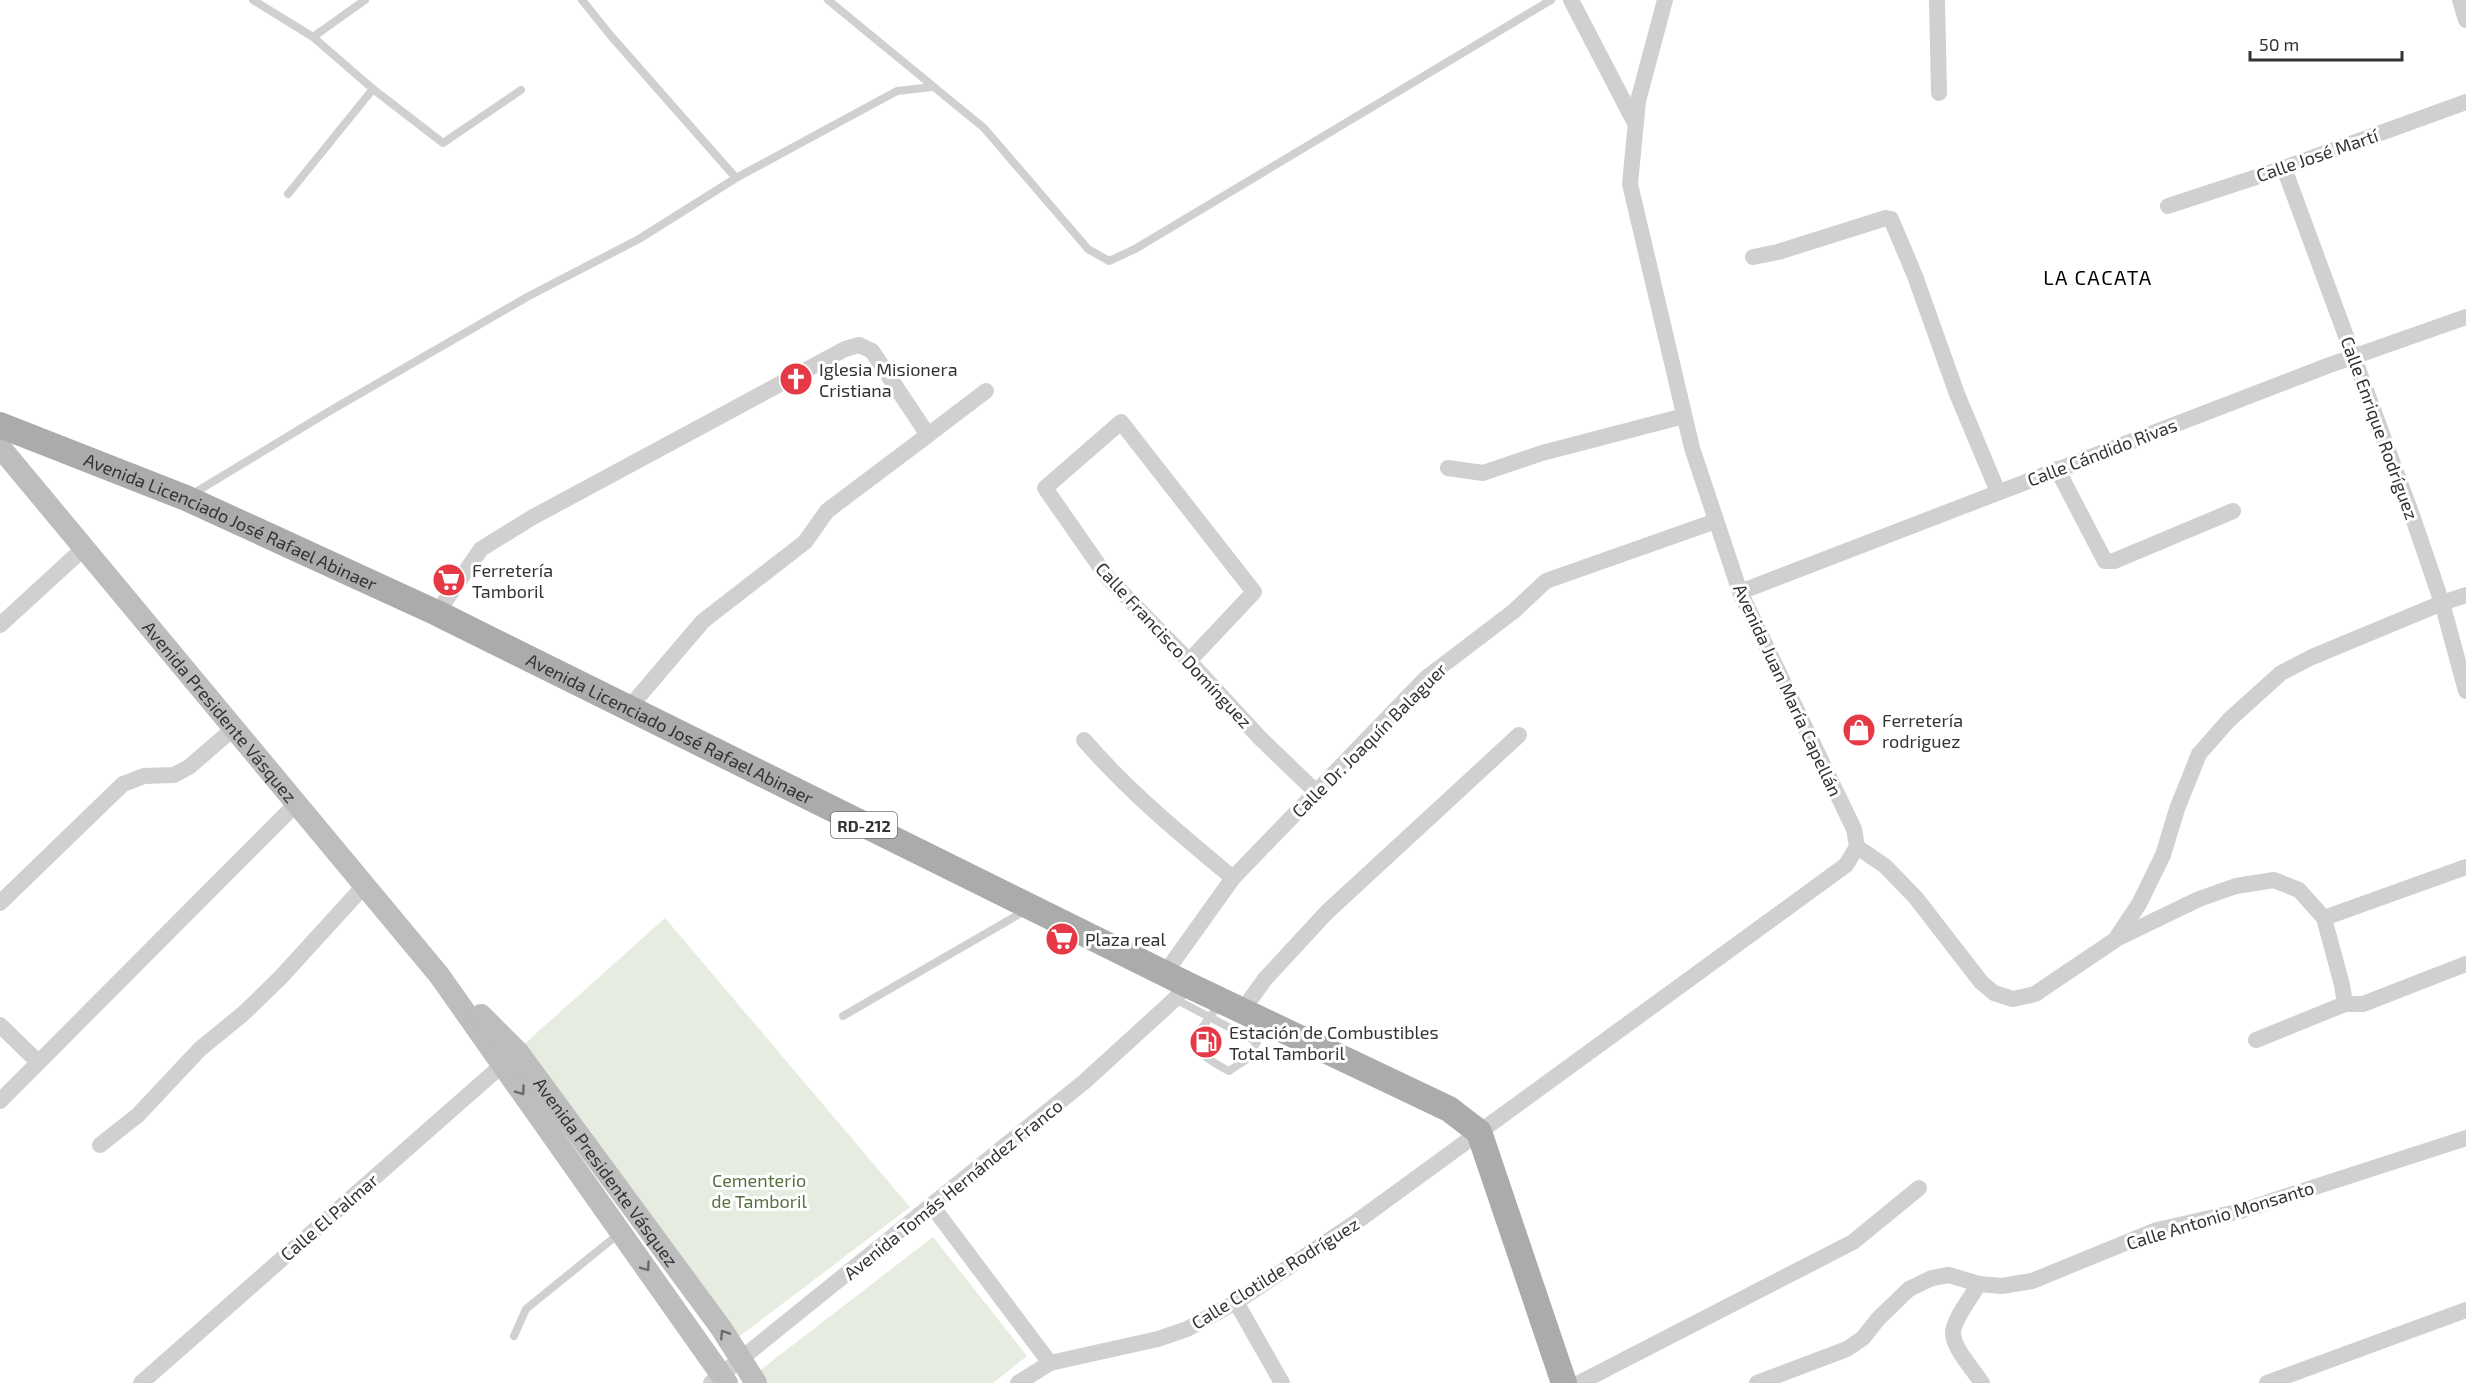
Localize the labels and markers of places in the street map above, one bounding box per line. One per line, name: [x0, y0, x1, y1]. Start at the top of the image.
place label: Iglesia Misionera Cristiana: [819, 358, 958, 401]
church icon: Iglesia Misionera Cristiana: [778, 361, 814, 397]
place label: Ferretería Tamboril: [472, 559, 553, 602]
supermarket icon: Ferretería Tamboril: [431, 562, 467, 598]
place label: Ferretería rodriguez: [1882, 709, 1963, 752]
shop icon: Ferretería rodriguez: [1841, 712, 1877, 748]
supermarket icon: Plaza real: [1044, 921, 1080, 957]
place label: Plaza real: [1085, 928, 1166, 950]
place label: Estación de Combustibles Total Tamboril: [1229, 1021, 1439, 1064]
fuel station icon: Estación de Combustibles Total Tamboril: [1188, 1024, 1224, 1060]

